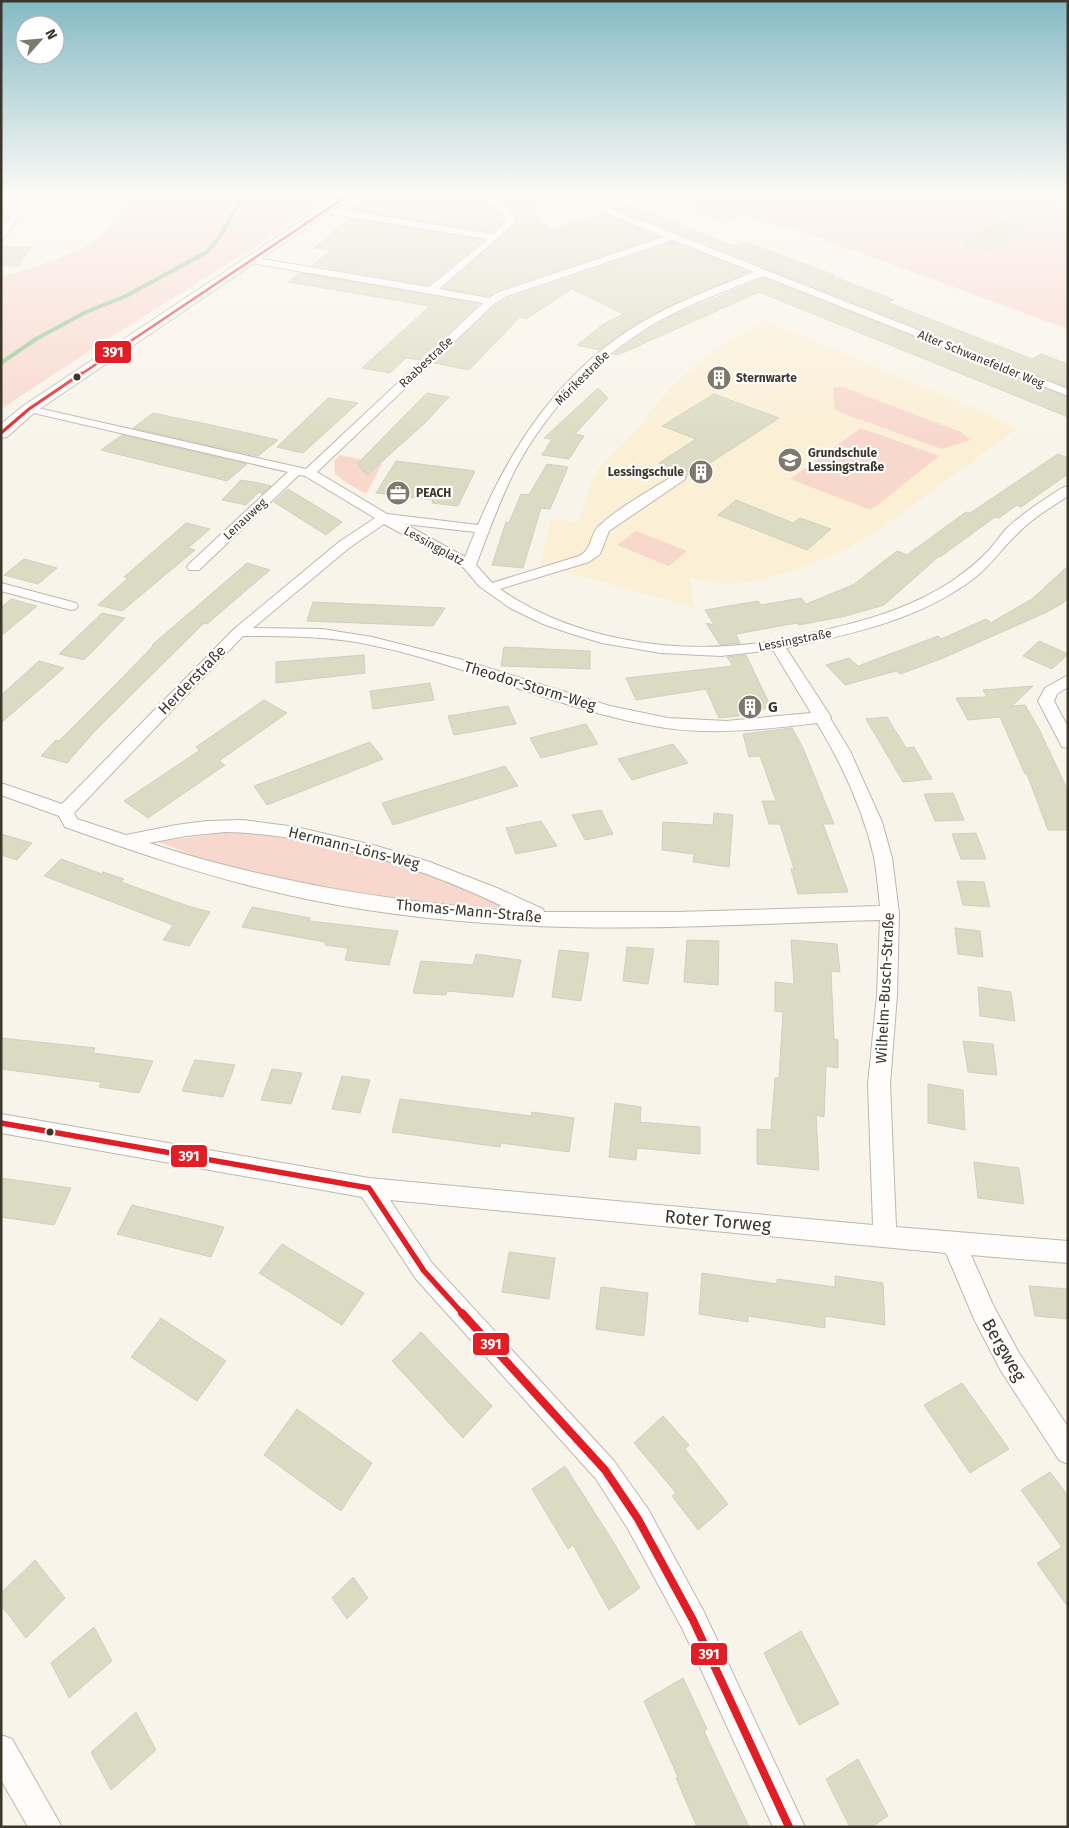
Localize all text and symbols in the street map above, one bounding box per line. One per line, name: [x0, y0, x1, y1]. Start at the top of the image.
north arrow: [15, 15, 65, 65]
text: N: [41, 26, 61, 42]
street label: Alter Schwanefelder Weg: [916, 327, 1047, 391]
street label: Raabestraße: [396, 334, 456, 390]
line badge: 391: [94, 340, 132, 364]
text: 391: [101, 344, 124, 361]
street label: Mörikestraße: [552, 348, 612, 408]
building icon: Sternwarte: [706, 365, 732, 391]
place label: Sternwarte: [736, 371, 797, 385]
unlabelled marker: [72, 372, 82, 382]
place label: Grundschule Lessingstraße: [808, 446, 884, 474]
school or university icon: Grundschule Lessingstraße: [777, 447, 803, 473]
building icon: Lessingschule: [688, 459, 714, 485]
place label: Lessingschule: [608, 465, 684, 479]
office icon: PEACH: [385, 480, 411, 506]
place label: PEACH: [416, 486, 451, 500]
street label: Lenauweg: [220, 495, 270, 543]
street label: Lessingplatz: [401, 524, 467, 568]
street label: Lessingstraße: [757, 626, 833, 654]
street label: Herderstraße: [154, 642, 230, 718]
street label: Theodor-Storm-Weg: [462, 657, 598, 715]
building icon: G: [737, 694, 763, 720]
place label: G: [768, 698, 778, 716]
street label: Hermann-Löns-Weg: [287, 823, 422, 873]
street label: Thomas-Mann-Straße: [395, 896, 543, 926]
street label: Wilhelm-Busch-Straße: [872, 912, 898, 1064]
unlabelled marker: [45, 1127, 55, 1137]
line badge: 391: [170, 1144, 208, 1168]
text: 391: [177, 1148, 200, 1165]
street label: Roter Torweg: [664, 1205, 773, 1237]
street label: Bergweg: [977, 1315, 1031, 1386]
line badge: 391: [472, 1332, 510, 1356]
text: 391: [479, 1336, 502, 1353]
line badge: 391: [690, 1642, 728, 1666]
text: 391: [697, 1646, 720, 1663]

